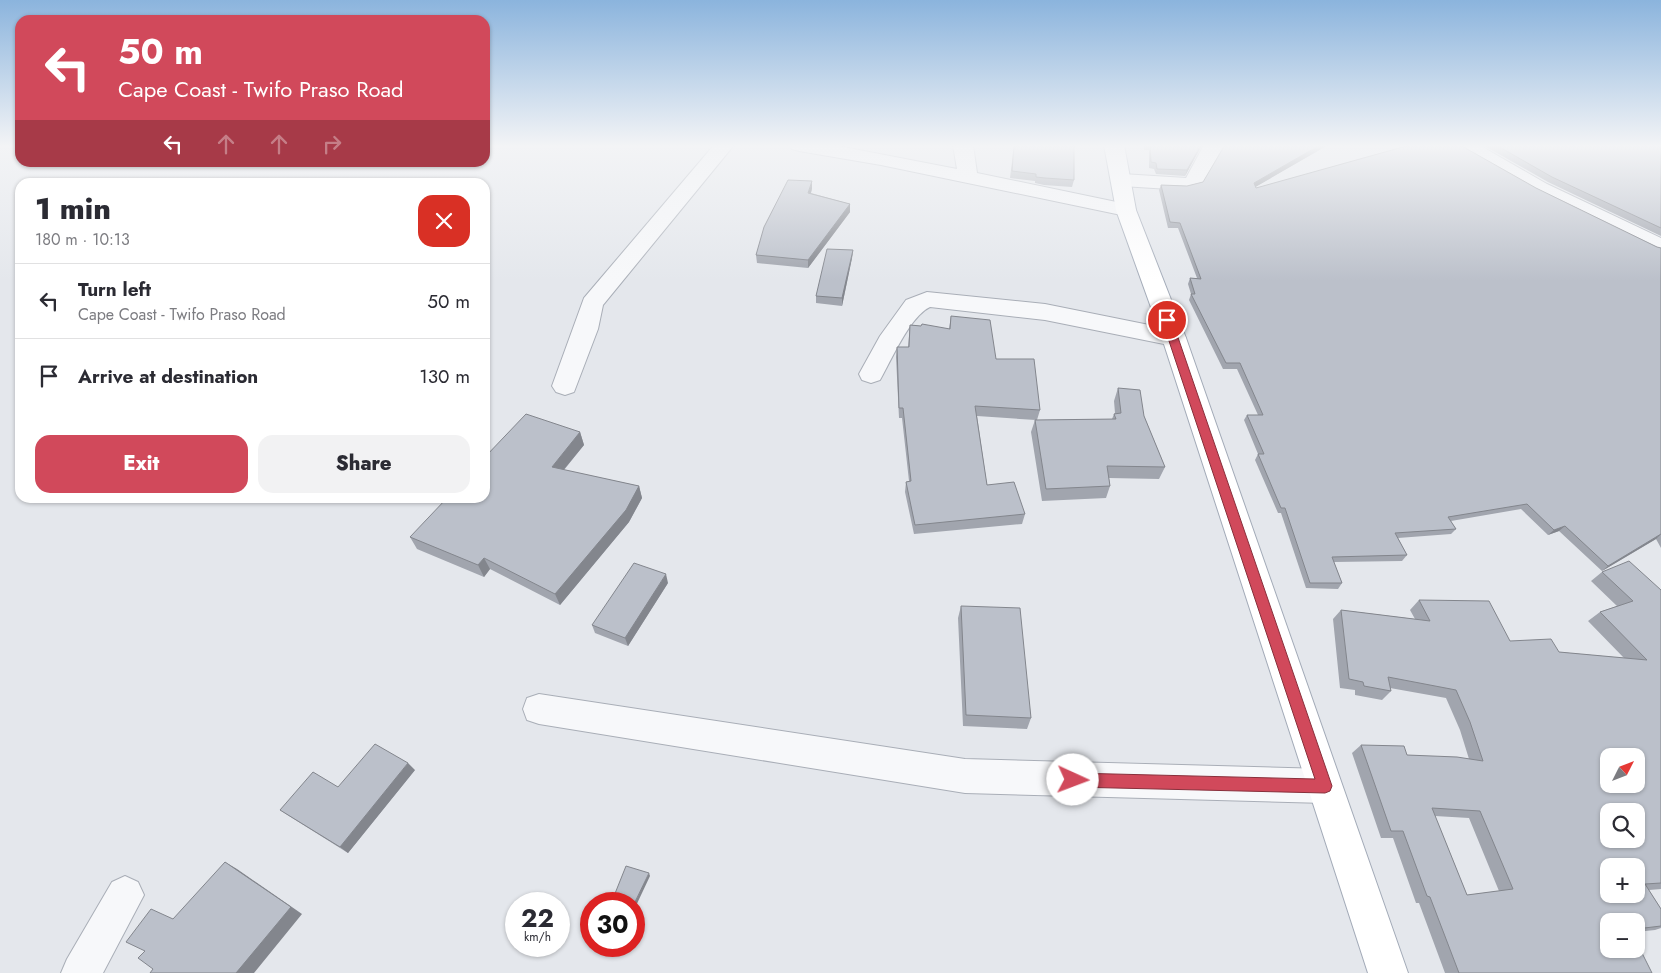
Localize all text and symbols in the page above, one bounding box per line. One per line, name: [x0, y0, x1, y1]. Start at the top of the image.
text: 50 m: [118, 27, 203, 77]
icon: left: [35, 35, 100, 100]
text: Cape Coast - Twifo Praso Road: [118, 73, 404, 105]
icon: left: [159, 130, 187, 158]
icon: ahead: [212, 130, 240, 158]
icon: ahead: [265, 130, 293, 158]
icon: right: [318, 130, 346, 158]
text: 1 min: [35, 187, 111, 230]
button: close: [418, 195, 470, 247]
text: 180 m · 10:13: [35, 228, 130, 251]
text: Turn left: [78, 276, 151, 303]
icon: left: [35, 287, 63, 315]
text: 50 m: [427, 288, 470, 315]
pin: [1146, 299, 1188, 341]
text: Cape Coast - Twifo Praso Road: [78, 303, 286, 326]
icon: arrive: [1153, 306, 1181, 334]
icon: arrive: [35, 362, 63, 390]
text: Arrive at destination: [78, 363, 258, 390]
text: 130 m: [419, 363, 470, 390]
button: Exit: [35, 435, 248, 493]
button: Share: [258, 435, 470, 493]
north arrow: [1600, 748, 1645, 792]
map controls: [1600, 748, 1645, 958]
position arrow: [1046, 753, 1098, 805]
button: search: [1600, 803, 1645, 848]
button: +: [1600, 858, 1645, 903]
speed limit sign: 30: [580, 892, 645, 957]
text: 22: [521, 900, 554, 936]
button: −: [1600, 913, 1645, 958]
text: km/h: [524, 928, 551, 946]

